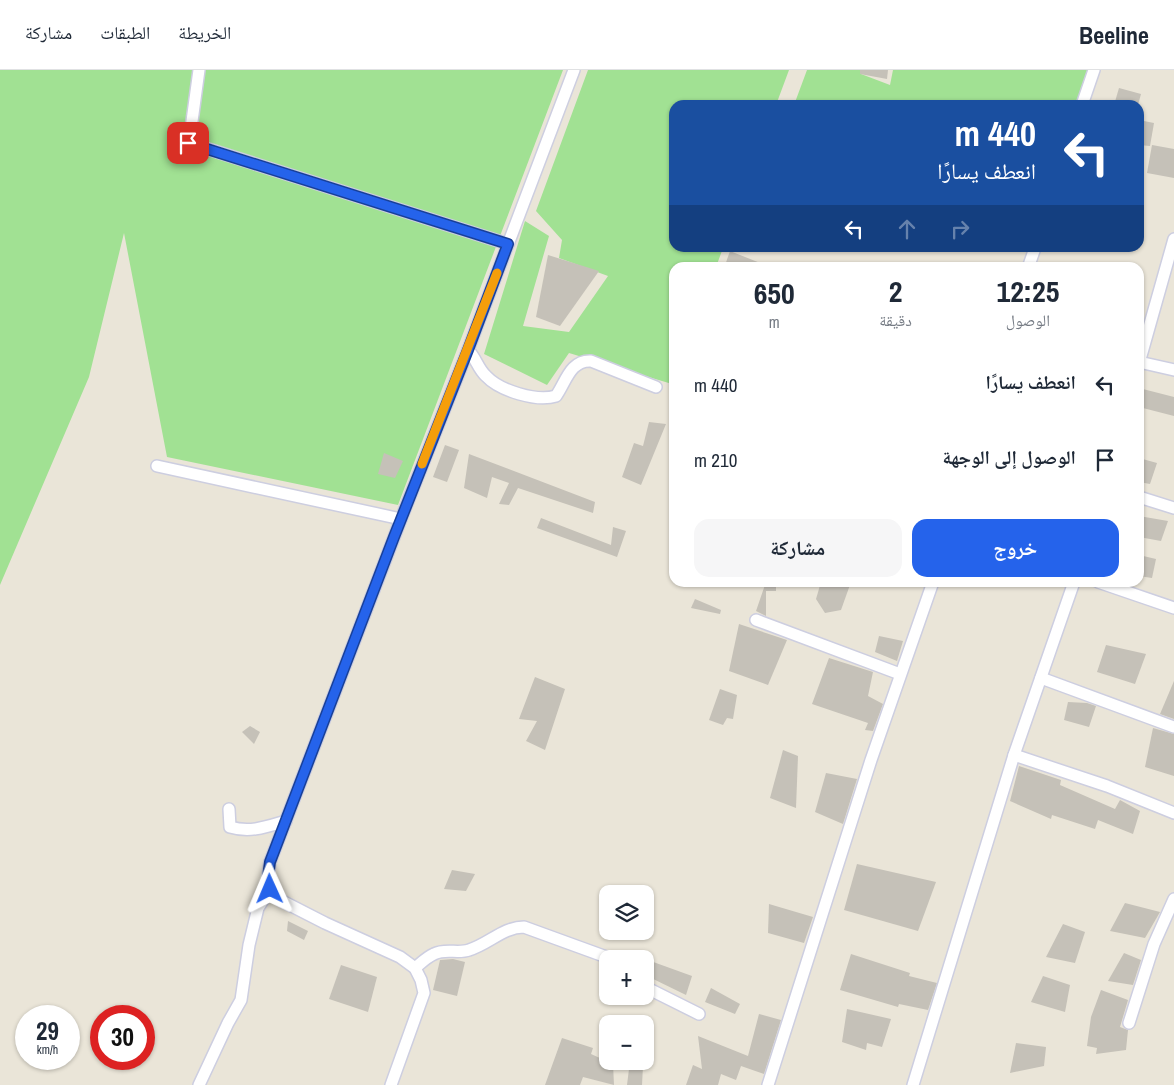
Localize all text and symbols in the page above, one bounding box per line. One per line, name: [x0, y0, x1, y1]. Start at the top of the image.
text: Beeline: [1079, 19, 1149, 51]
text: مشاركة: [25, 20, 72, 45]
text: الطبقات: [100, 20, 150, 45]
text: الخريطة: [178, 20, 231, 45]
text: 440 m: [955, 110, 1036, 157]
icon: left: [1054, 120, 1119, 185]
pin: [167, 122, 209, 164]
icon: arrive: [174, 129, 202, 157]
text: انعطف يسارًا: [937, 156, 1036, 186]
icon: left: [840, 215, 868, 243]
icon: ahead: [893, 215, 921, 243]
icon: right: [946, 215, 974, 243]
text: 2: [889, 271, 902, 311]
text: 12:25: [996, 271, 1059, 311]
text: 650: [754, 273, 795, 313]
text: دقيقة: [879, 309, 912, 331]
text: الوصول: [1006, 309, 1050, 331]
text: m: [769, 311, 780, 333]
text: انعطف يسارًا: [986, 369, 1076, 395]
icon: left: [1091, 371, 1119, 399]
text: 440 m: [694, 372, 737, 398]
text: الوصول إلى الوجهة: [942, 444, 1076, 470]
icon: arrive: [1091, 446, 1119, 474]
text: 210 m: [694, 447, 737, 473]
button: مشاركة: [694, 519, 902, 577]
button: خروج: [912, 519, 1119, 577]
position arrow: [243, 862, 295, 914]
map controls: [599, 885, 654, 1070]
button: layers: [599, 885, 654, 940]
button: +: [599, 950, 654, 1005]
speed limit sign: 30: [90, 1005, 155, 1070]
text: 29: [36, 1014, 59, 1048]
button: −: [599, 1015, 654, 1070]
text: km/h: [37, 1042, 58, 1058]

